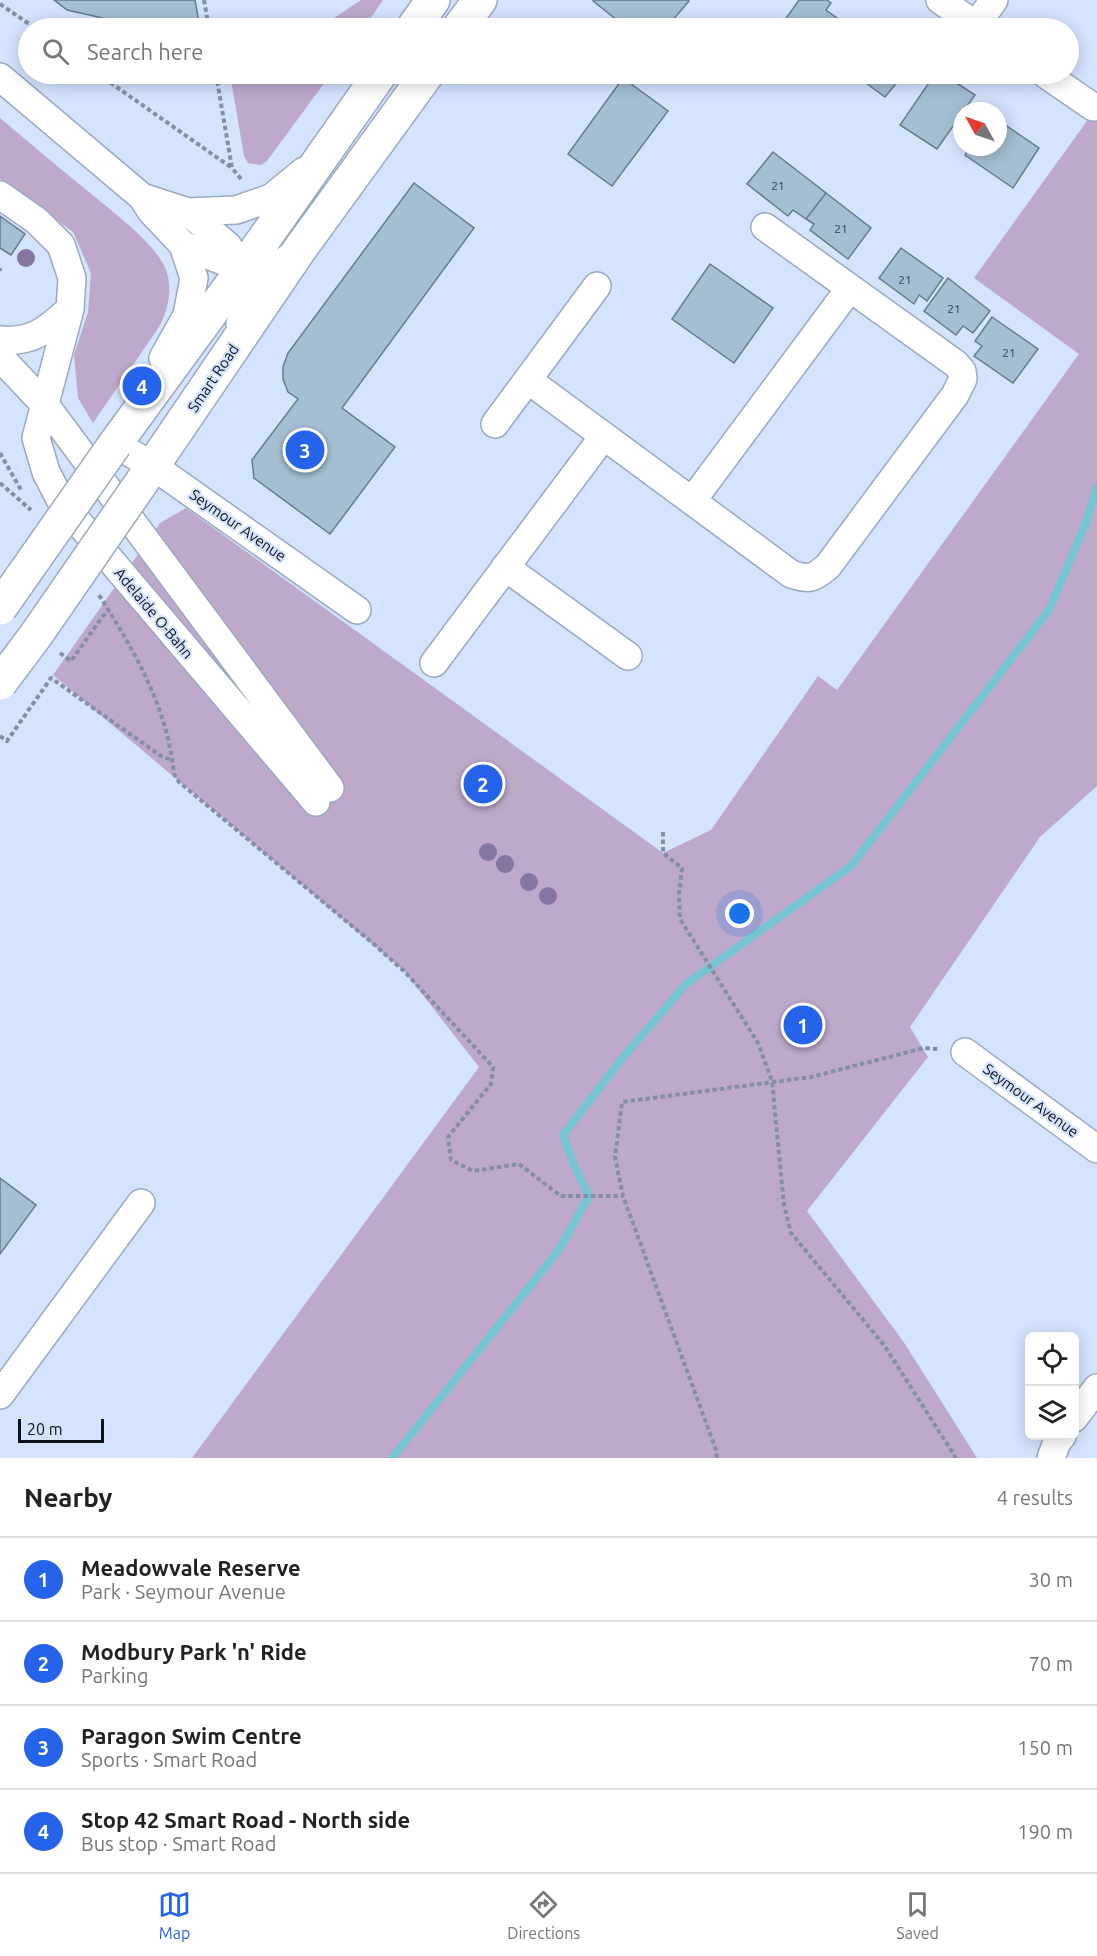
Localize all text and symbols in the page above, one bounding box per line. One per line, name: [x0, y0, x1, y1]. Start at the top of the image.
search box: [18, 18, 1079, 84]
icon: search: [39, 35, 72, 68]
text: Search here: [87, 39, 203, 64]
north arrow: [953, 102, 1007, 156]
house number: 21: [771, 179, 785, 192]
house number: 21: [834, 222, 848, 235]
house number: 21: [898, 273, 912, 286]
house number: 21: [947, 302, 961, 315]
street label: Smart Road: [184, 341, 242, 415]
house number: 21: [1002, 346, 1016, 359]
pin: 4: [122, 364, 162, 408]
pin: 3: [286, 428, 324, 472]
street label: Seymour Avenue: [187, 486, 289, 564]
street label: Adelaide O-Bahn: [111, 564, 197, 662]
pin: 2: [464, 762, 502, 806]
your location: [725, 899, 754, 928]
pin: 1: [784, 1002, 822, 1048]
street label: Seymour Avenue: [980, 1060, 1082, 1140]
map controls: [1025, 1332, 1079, 1440]
button: locate: [1025, 1332, 1079, 1386]
button: layers: [1025, 1386, 1079, 1440]
scale bar: [18, 1416, 104, 1444]
text: 20 m: [27, 1420, 63, 1438]
text: Nearby: [24, 1483, 112, 1512]
text: 4 results: [997, 1486, 1073, 1509]
text: Meadowvale Reserve: [81, 1555, 301, 1580]
text: 1: [38, 1568, 49, 1591]
text: 30 m: [1029, 1568, 1073, 1591]
text: Park · Seymour Avenue: [81, 1580, 286, 1603]
text: Modbury Park 'n' Ride: [81, 1639, 307, 1664]
text: 2: [38, 1652, 49, 1675]
text: 70 m: [1029, 1652, 1073, 1675]
text: Parking: [81, 1664, 149, 1687]
text: Paragon Swim Centre: [81, 1723, 302, 1748]
text: 3: [38, 1736, 49, 1759]
text: 150 m: [1017, 1736, 1073, 1759]
text: Sports · Smart Road: [81, 1748, 257, 1771]
text: Stop 42 Smart Road - North side: [81, 1807, 410, 1832]
text: 4: [38, 1820, 49, 1843]
text: 190 m: [1017, 1820, 1073, 1843]
text: Bus stop · Smart Road: [81, 1832, 277, 1855]
tab: Map: [158, 1888, 191, 1942]
tab: Directions: [507, 1888, 580, 1942]
tab: Saved: [896, 1888, 939, 1942]

